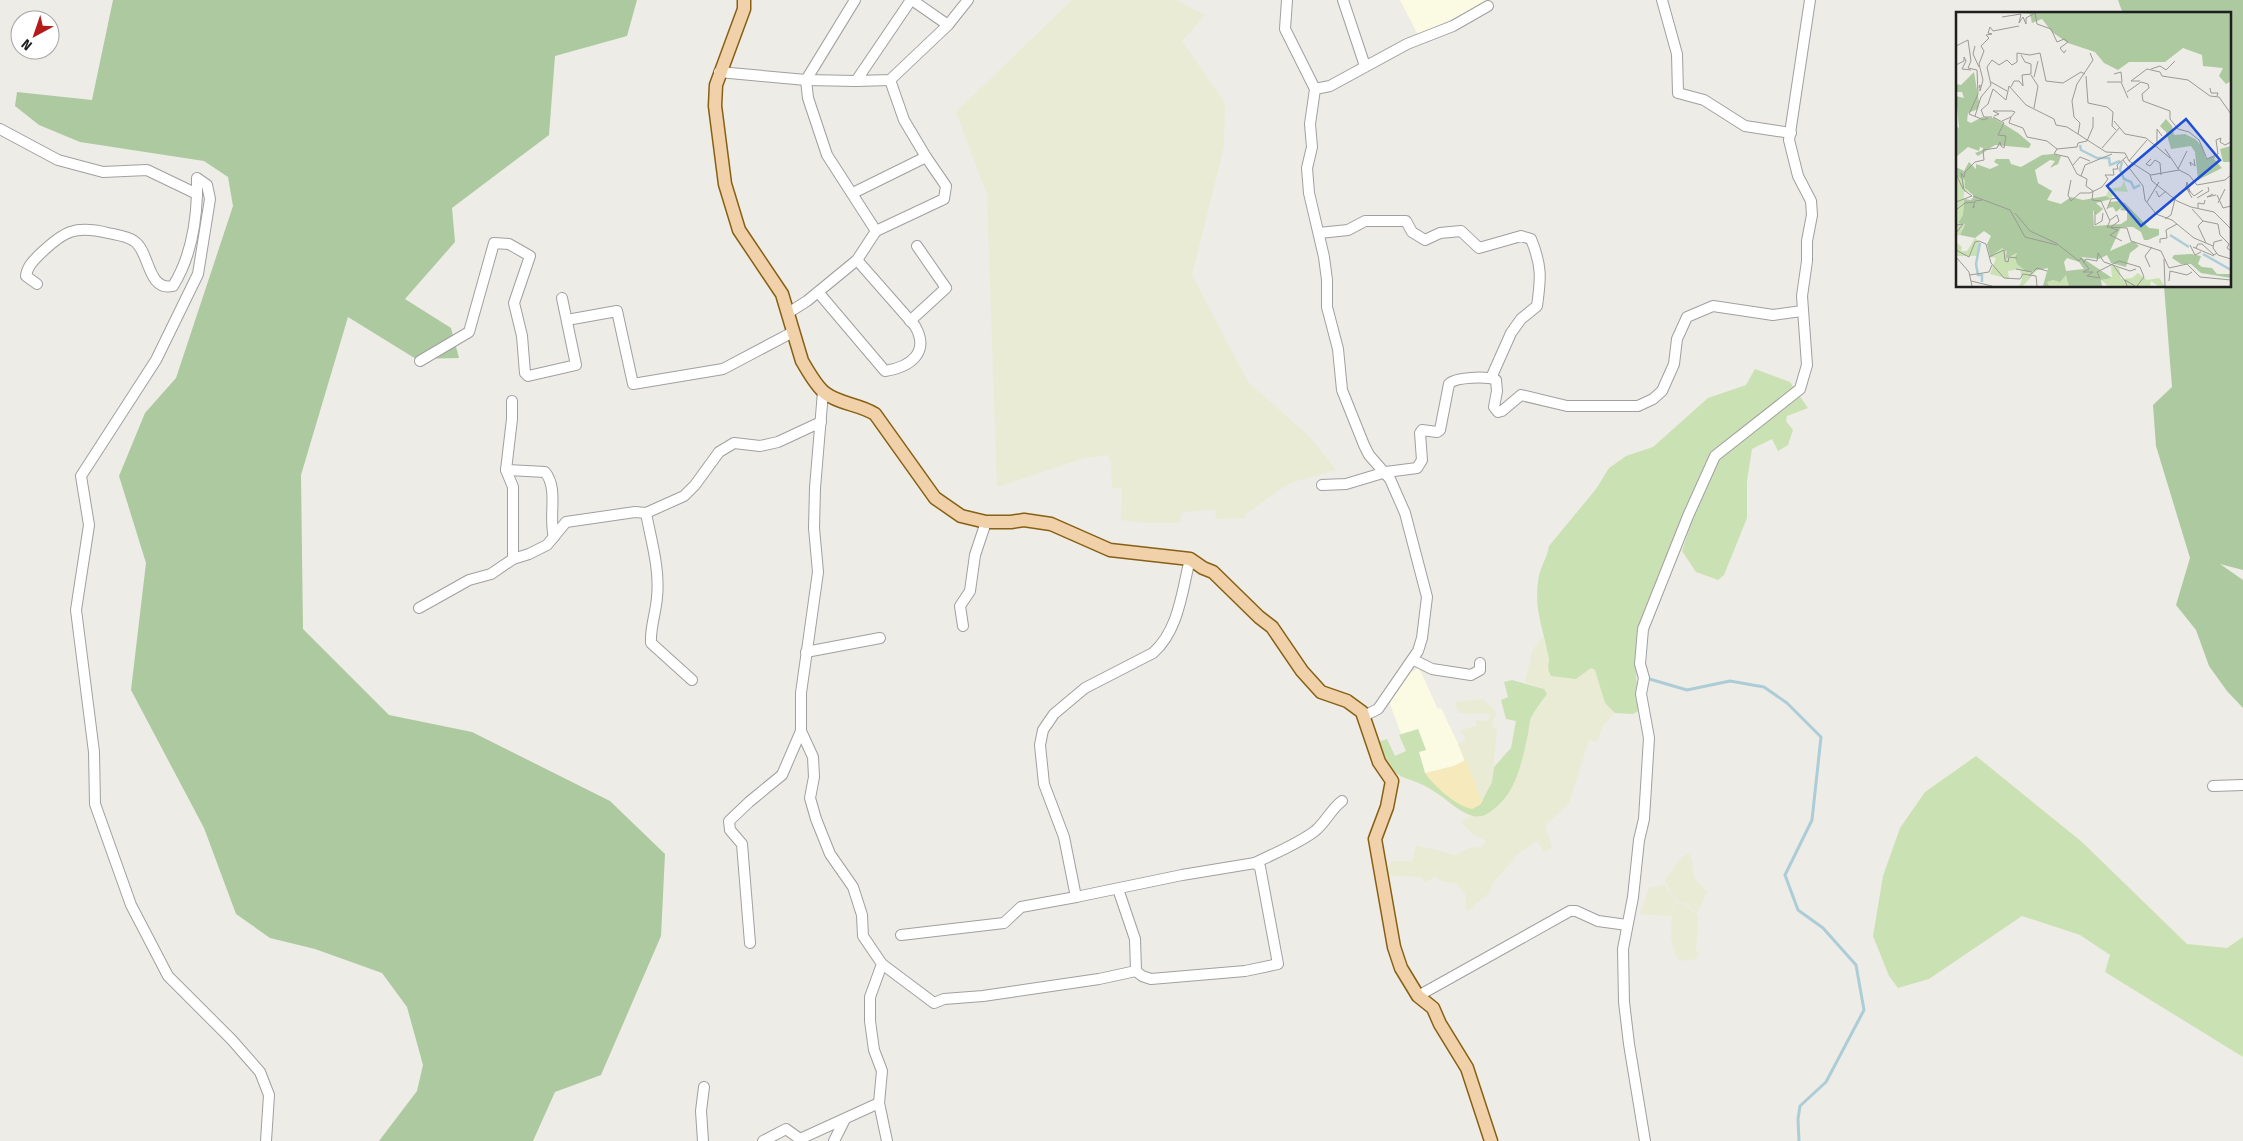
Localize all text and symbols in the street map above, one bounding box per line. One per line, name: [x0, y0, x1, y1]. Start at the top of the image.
north arrow: [10, 10, 60, 60]
inset map: [1956, 12, 2230, 288]
text: N: [18, 35, 36, 54]

